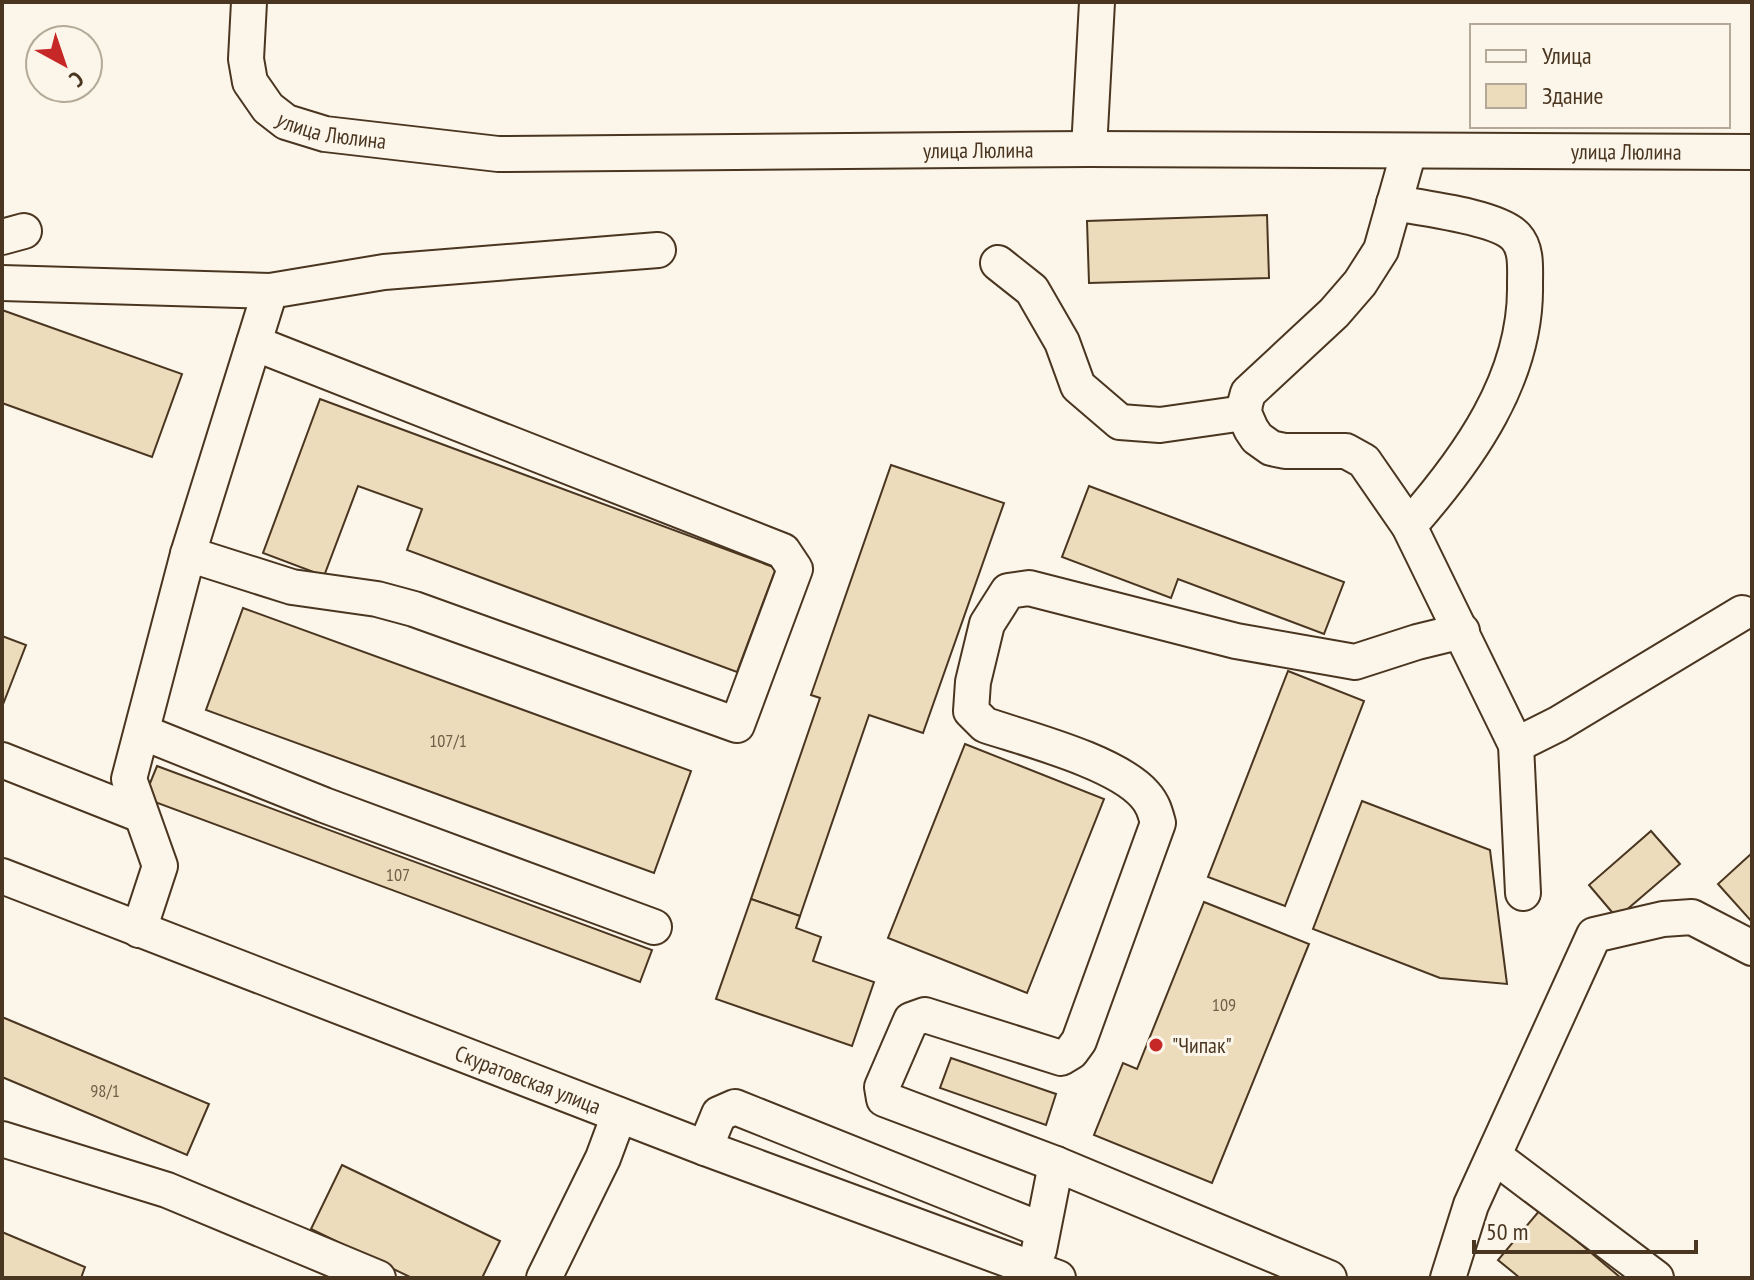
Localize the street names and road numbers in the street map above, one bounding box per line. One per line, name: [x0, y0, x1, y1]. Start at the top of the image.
street label: улица Люлина: [271, 106, 388, 155]
street label: улица Люлина: [923, 135, 1034, 164]
street label: улица Люлина: [1571, 137, 1682, 166]
street label: Скуратовская улица: [451, 1039, 605, 1120]

